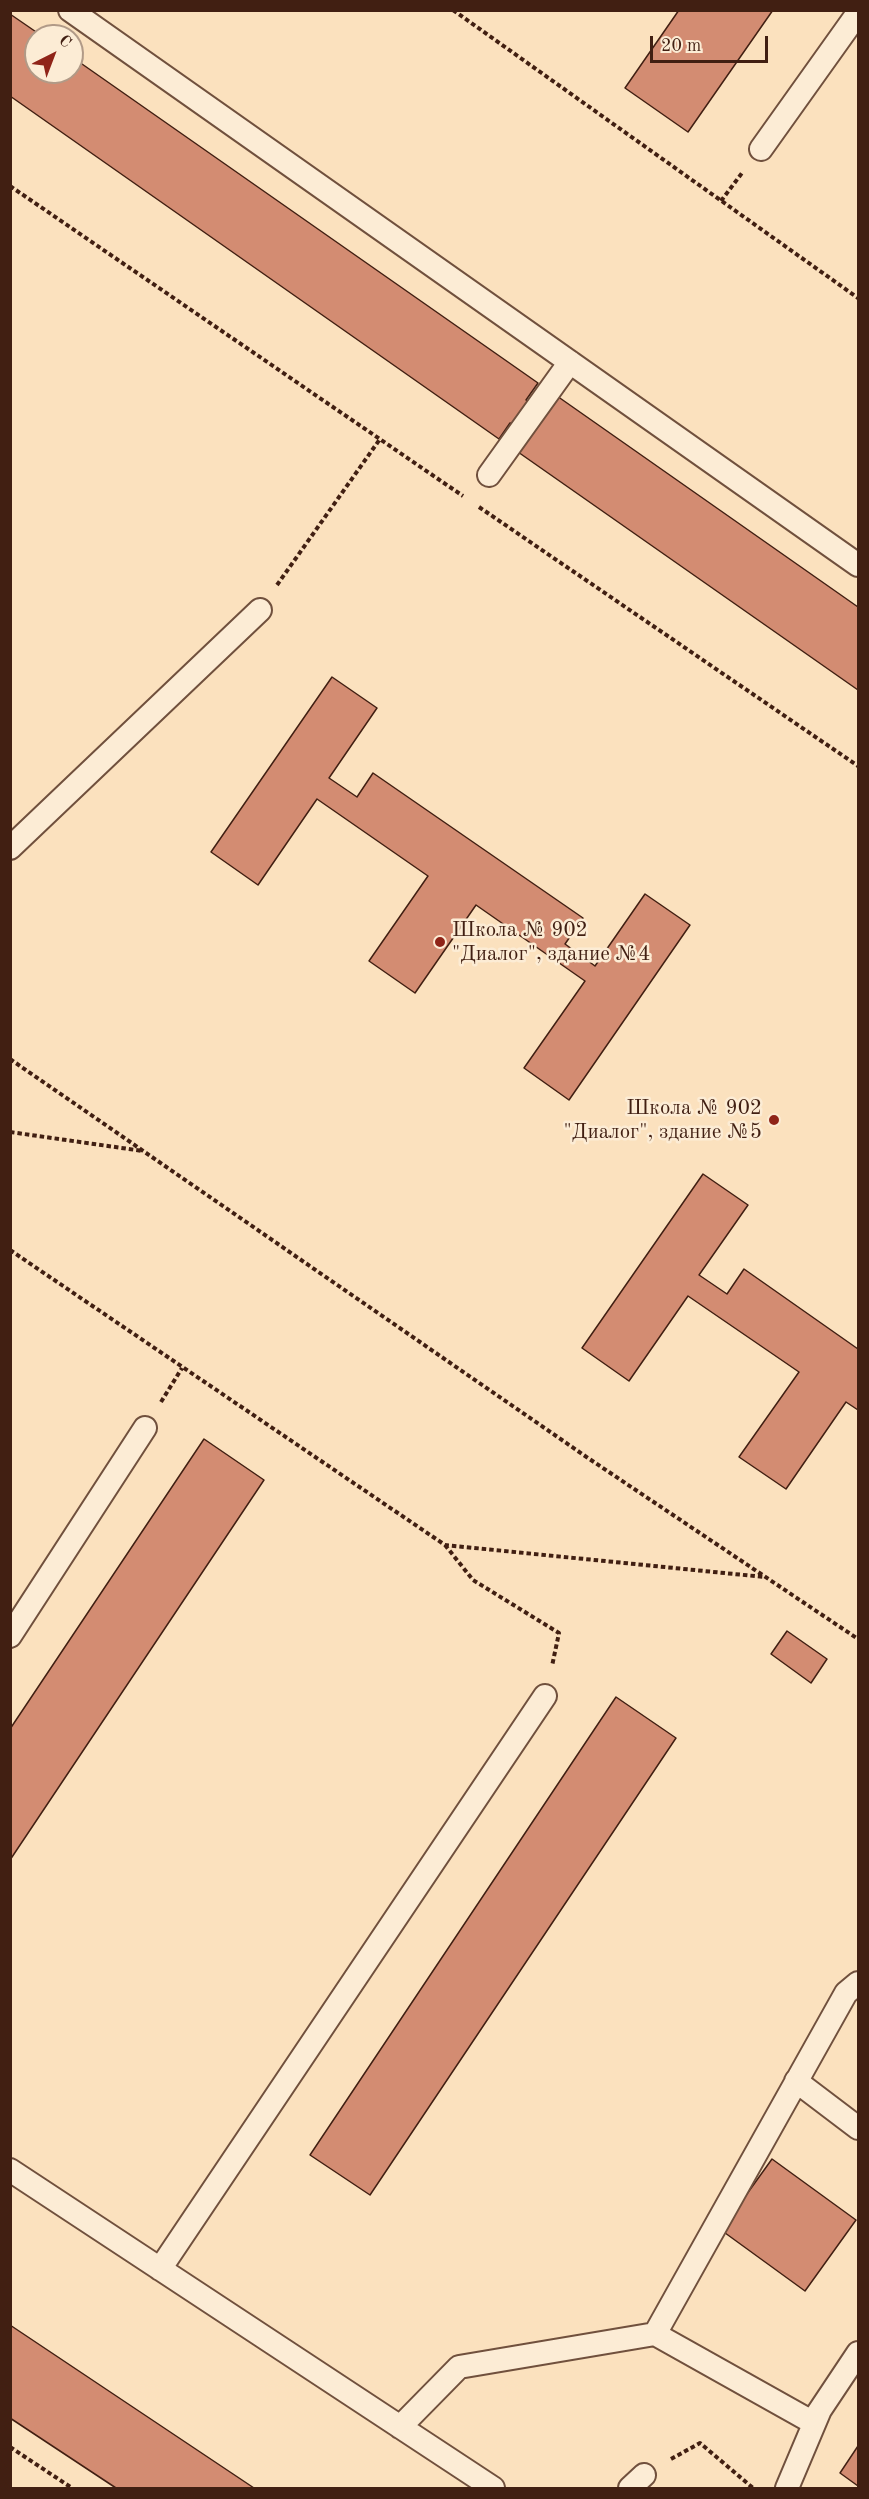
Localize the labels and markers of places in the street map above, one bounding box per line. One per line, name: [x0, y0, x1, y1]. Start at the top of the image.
place label: Школа № 902 "Диалог", здание №4: [452, 917, 650, 967]
marker: Школа № 902 "Диалог", здание №4: [433, 935, 447, 949]
place label: Школа № 902 "Диалог", здание №5: [564, 1095, 762, 1145]
marker: Школа № 902 "Диалог", здание №5: [767, 1113, 781, 1127]

